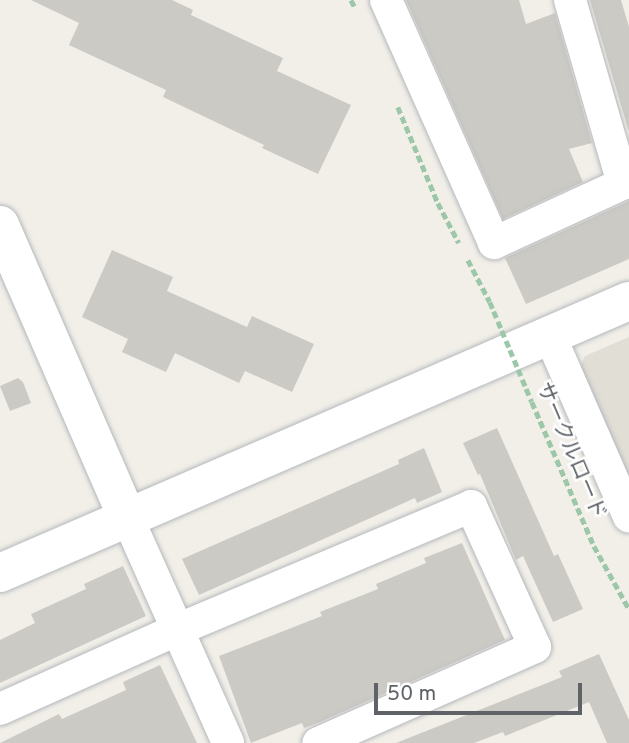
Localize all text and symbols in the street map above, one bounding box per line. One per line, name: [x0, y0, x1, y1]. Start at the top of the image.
street label: サークルロード: [530, 378, 610, 524]
scale bar: [377, 670, 585, 714]
text: 50 m: [387, 681, 436, 708]

